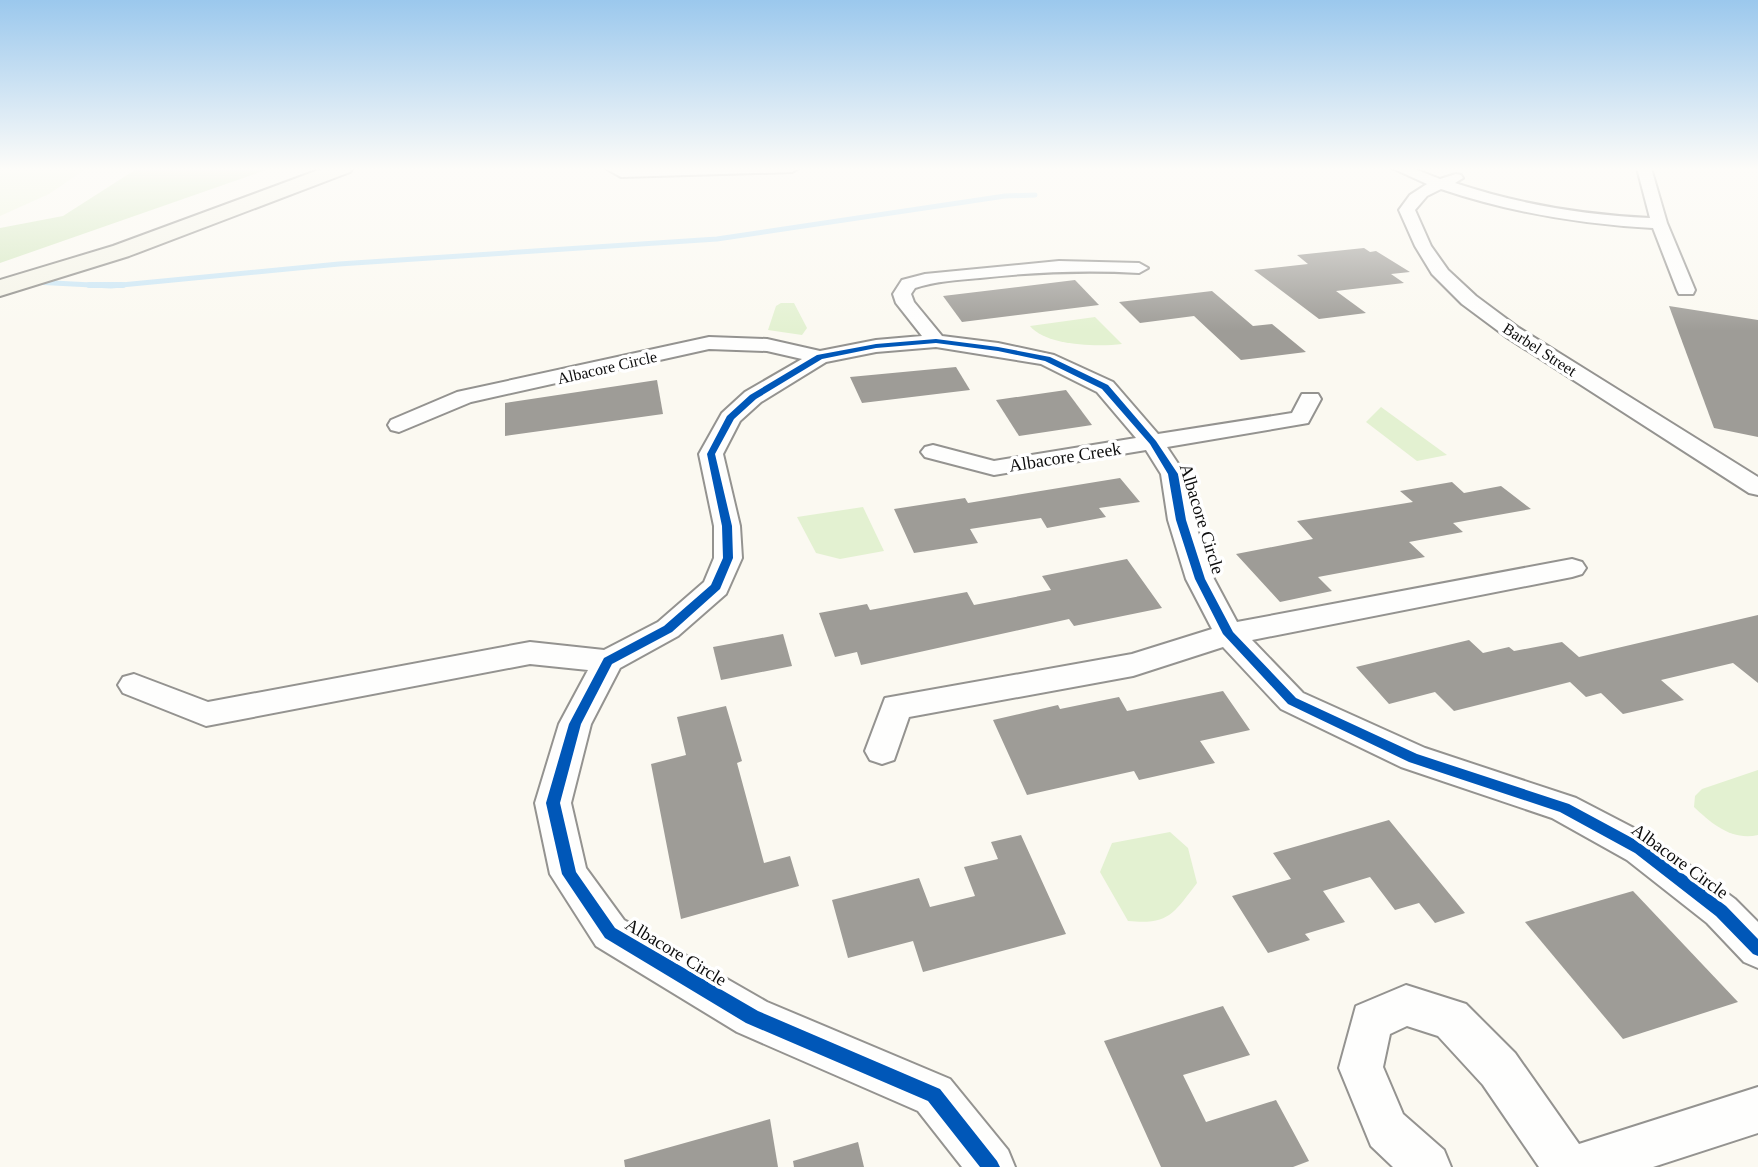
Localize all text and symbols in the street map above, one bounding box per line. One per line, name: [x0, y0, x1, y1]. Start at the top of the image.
street label: Barbel Street: [1500, 319, 1580, 380]
street label: Albacore Circle: [556, 348, 659, 387]
street label: Albacore Creek: [1007, 438, 1123, 476]
street label: Albacore Circle: [1176, 461, 1228, 577]
street label: Albacore Circle: [1628, 819, 1732, 903]
street label: Albacore Circle: [622, 914, 730, 990]

